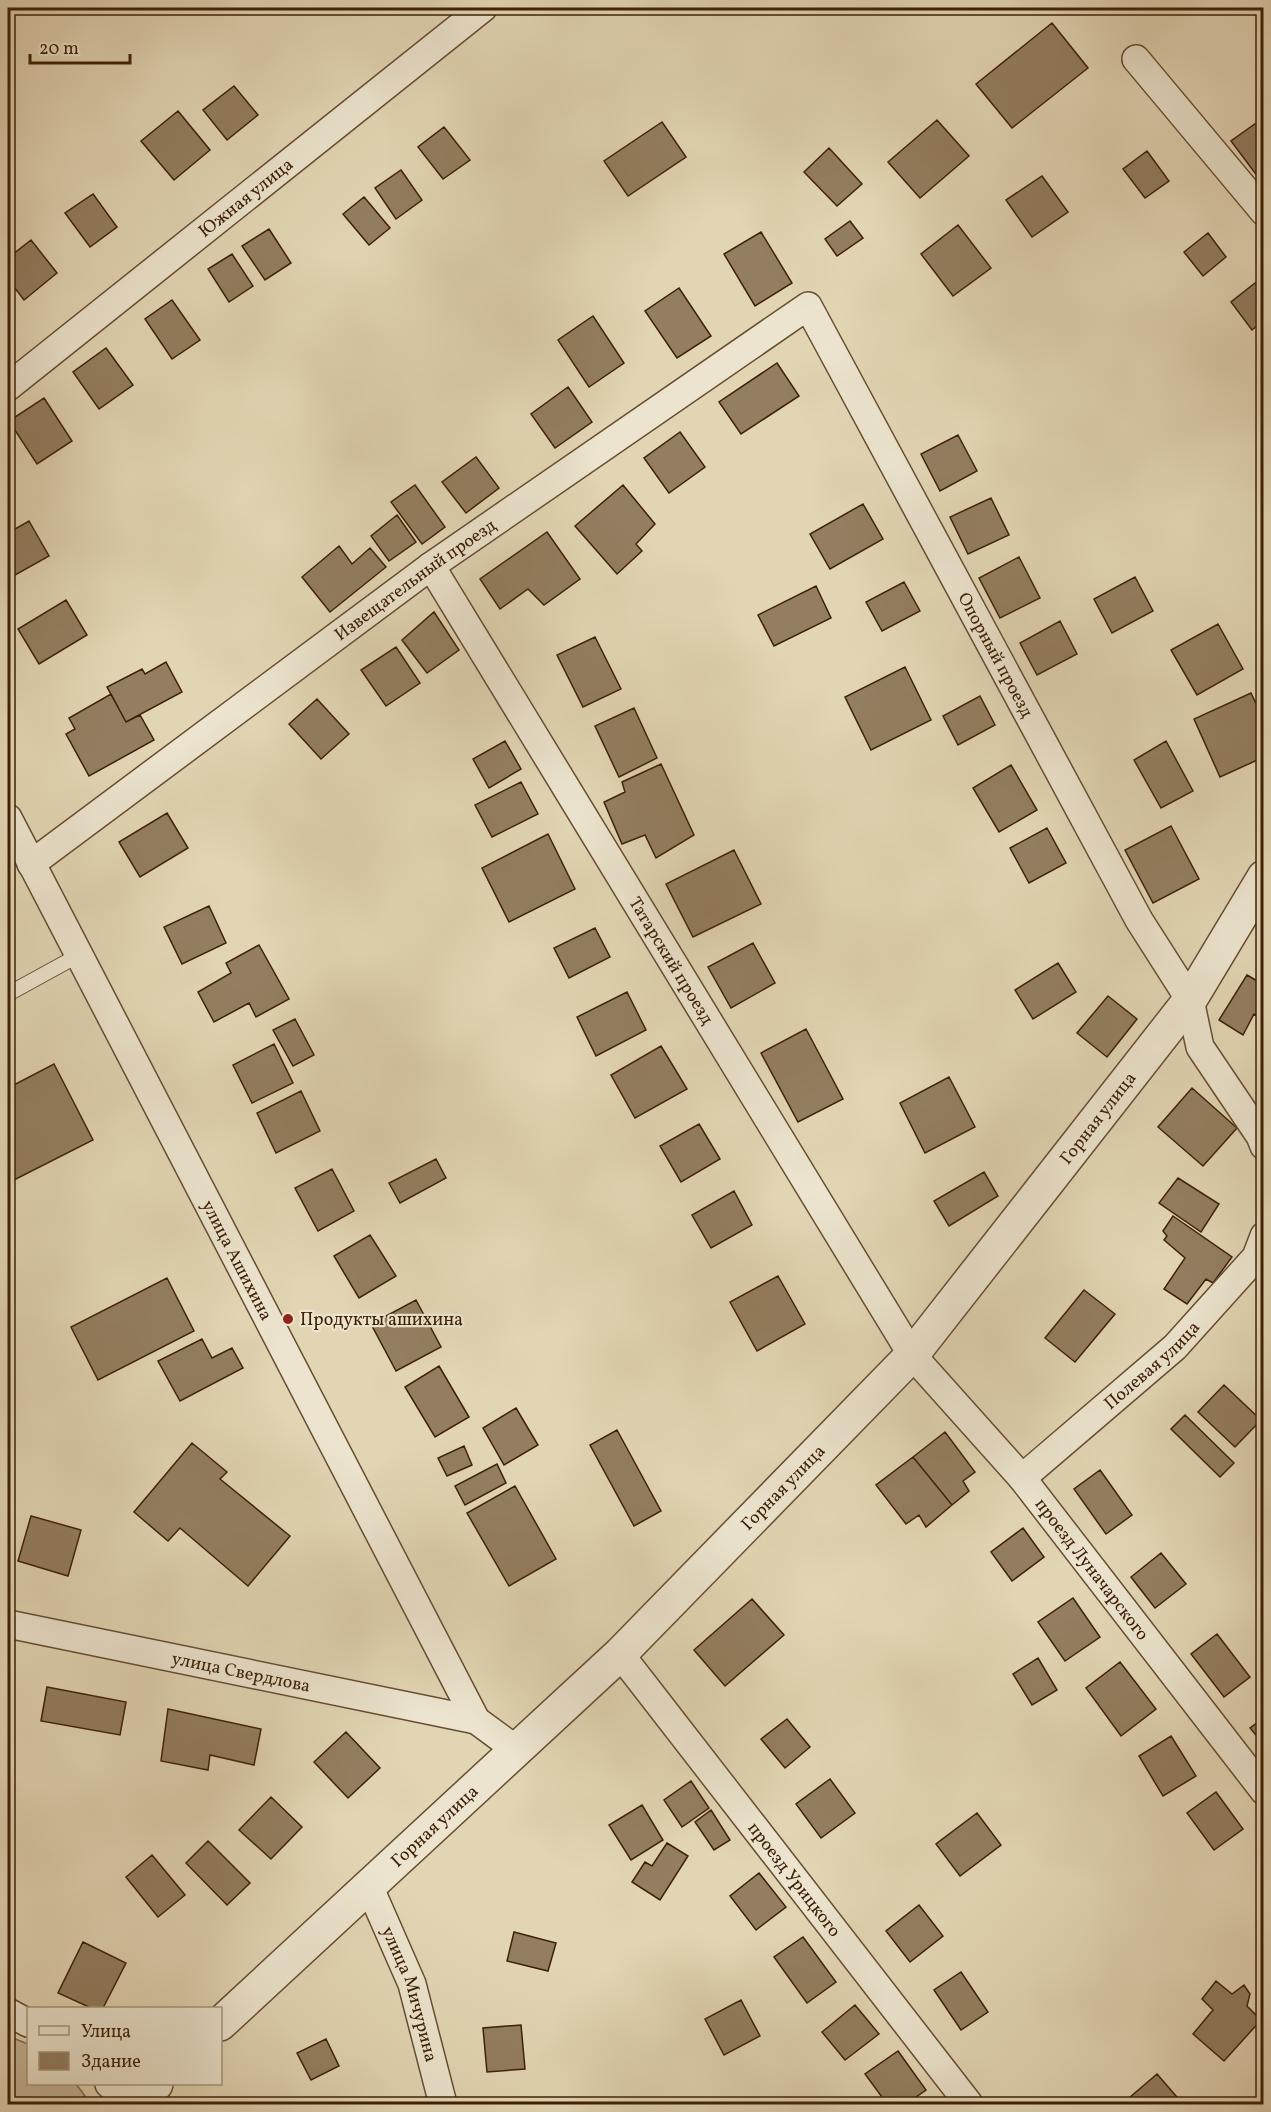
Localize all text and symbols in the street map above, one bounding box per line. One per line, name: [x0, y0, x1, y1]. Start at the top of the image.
scale bar: [30, 27, 130, 65]
text: 20 m: [39, 37, 79, 62]
street label: Южная улица: [194, 153, 299, 244]
street label: Извещательный проезд: [330, 514, 502, 648]
street label: Опорный проезд: [951, 588, 1039, 722]
street label: Татарский проезд: [622, 893, 719, 1030]
street label: Горная улица: [1055, 1067, 1143, 1170]
street label: улица Ашихина: [194, 1196, 278, 1325]
place label: Продукты ашихина: [300, 1308, 463, 1333]
marker: Продукты ашихина: [281, 1312, 295, 1326]
street label: Полевая улица: [1099, 1316, 1207, 1416]
street label: Горная улица: [736, 1440, 832, 1537]
street label: проезд Луначарского: [1028, 1493, 1154, 1646]
street label: улица Свердлова: [169, 1647, 313, 1700]
street label: Горная улица: [386, 1780, 485, 1874]
street label: проезд Урицкого: [741, 1817, 846, 1943]
street label: улица Мичурина: [374, 1923, 443, 2065]
legend: [27, 2007, 222, 2085]
text: Улица: [81, 2020, 131, 2045]
text: Здание: [81, 2050, 141, 2075]

